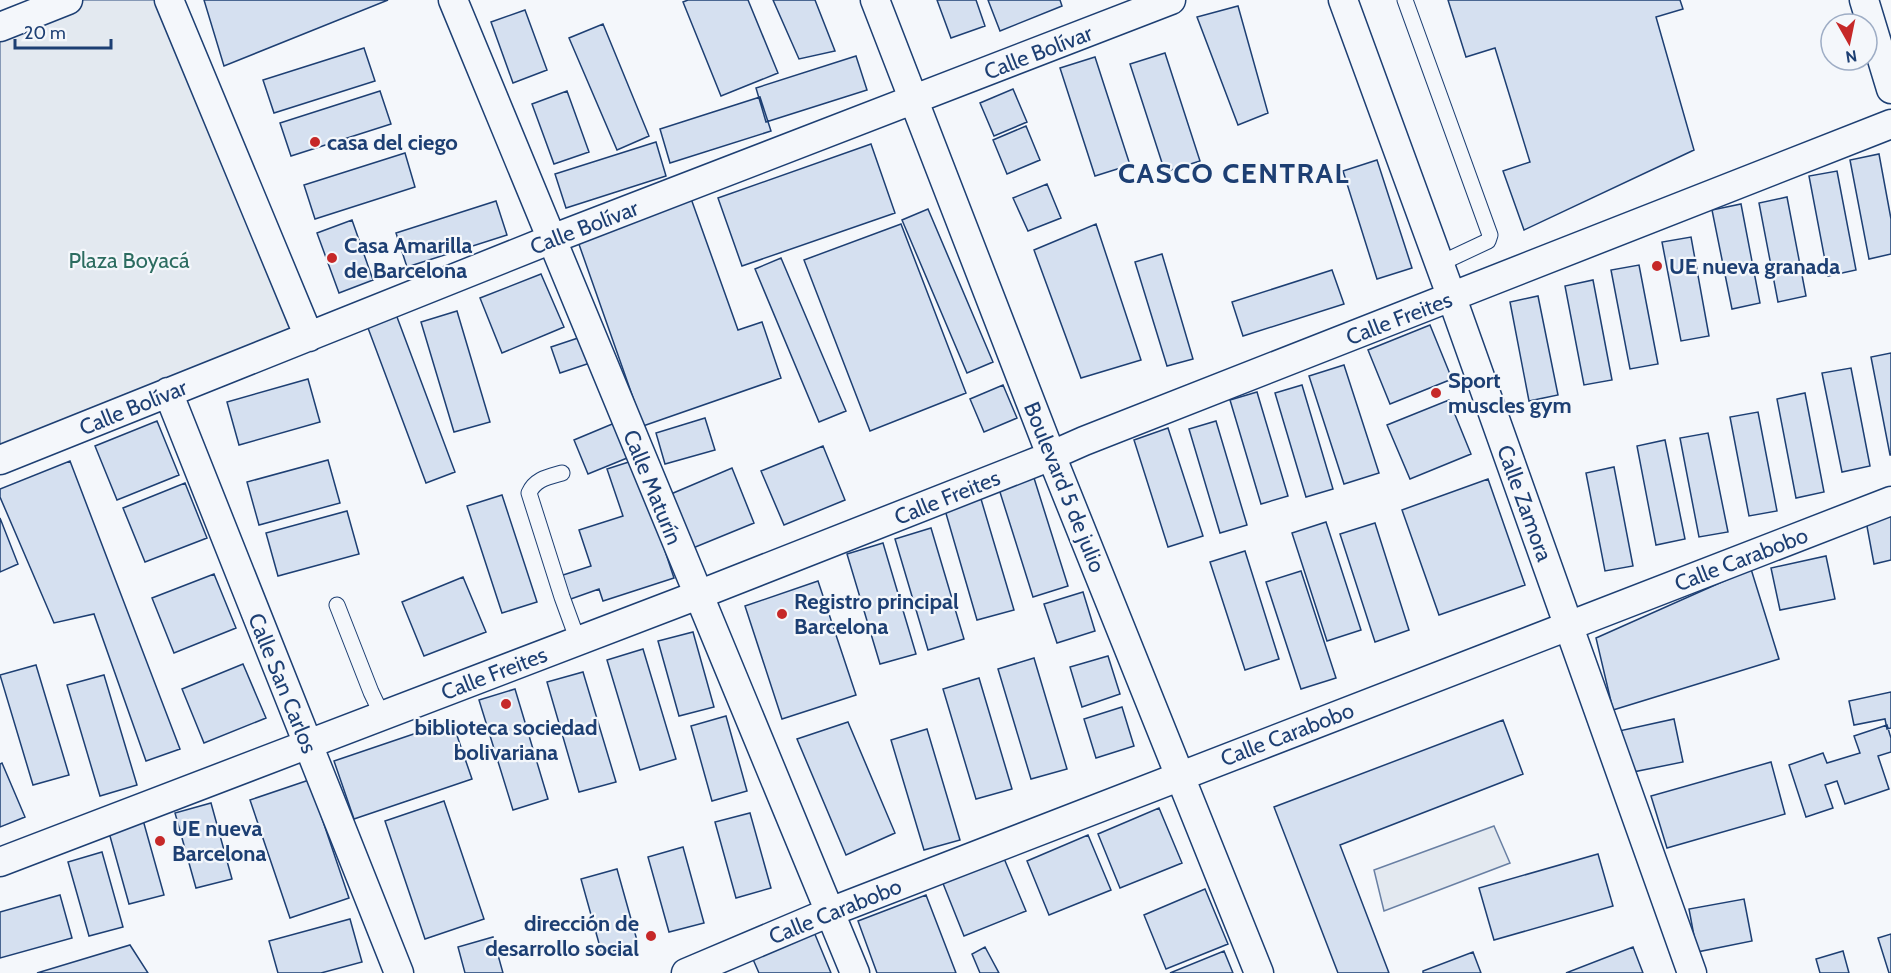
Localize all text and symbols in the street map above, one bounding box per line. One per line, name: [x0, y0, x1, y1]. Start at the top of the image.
scale bar: [15, 12, 111, 50]
north arrow: [1819, 12, 1879, 72]
street label: Calle Bolívar: [980, 19, 1096, 85]
text: 20 m: [24, 22, 66, 44]
text: N: [1844, 46, 1858, 67]
place label: casa del ciego: [327, 129, 458, 156]
marker: casa del ciego: [308, 135, 322, 149]
district label: CASCO CENTRAL: [1118, 156, 1350, 190]
street label: Calle Bolívar: [526, 194, 642, 260]
place label: Casa Amarilla de Barcelona: [344, 232, 473, 284]
park label: Plaza Boyacá: [68, 247, 190, 274]
marker: Casa Amarilla de Barcelona: [325, 251, 339, 265]
place label: UE nueva granada: [1669, 253, 1840, 280]
marker: UE nueva granada: [1650, 259, 1664, 273]
street label: Calle Freites: [1342, 286, 1456, 351]
place label: Sport muscles gym: [1448, 367, 1572, 419]
street label: Calle Bolívar: [75, 374, 191, 441]
marker: Sport muscles gym: [1429, 386, 1443, 400]
street label: Boulevard 5 de julio: [1018, 398, 1111, 576]
street label: Calle Maturín: [617, 426, 688, 549]
street label: Calle Zamora: [1491, 441, 1558, 565]
street label: Calle Freites: [890, 464, 1004, 531]
street label: Calle Carabobo: [1671, 522, 1812, 597]
place label: Registro principal Barcelona: [794, 588, 959, 640]
marker: Registro principal Barcelona: [775, 607, 789, 621]
street label: Calle San Carlos: [242, 609, 323, 757]
street label: Calle Freites: [437, 641, 551, 706]
marker: biblioteca sociedad bolivariana: [499, 697, 513, 711]
street label: Calle Carabobo: [1217, 697, 1358, 772]
place label: biblioteca sociedad bolivariana: [414, 714, 598, 766]
place label: UE nueva Barcelona: [172, 815, 266, 867]
marker: UE nueva Barcelona: [153, 834, 167, 848]
street label: Calle Carabobo: [765, 873, 905, 950]
place label: dirección de desarrollo social: [485, 910, 639, 962]
marker: dirección de desarrollo social: [644, 929, 658, 943]

